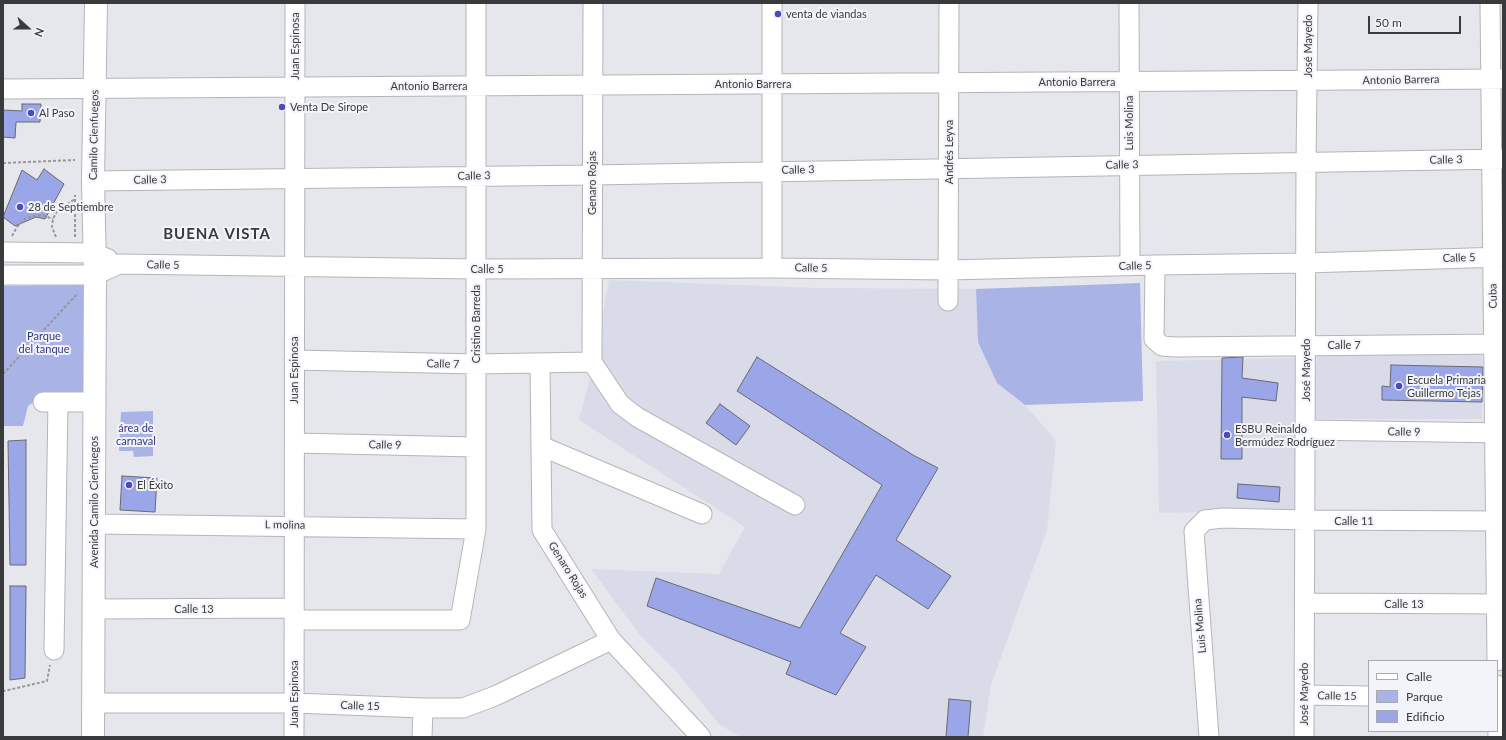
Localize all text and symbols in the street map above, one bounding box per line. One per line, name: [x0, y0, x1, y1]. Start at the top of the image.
place label: venta de viandas: [786, 7, 867, 21]
north arrow: [8, 8, 48, 48]
scale bar: [1370, 8, 1463, 34]
marker: venta de viandas: [773, 9, 783, 19]
street label: Juan Espinosa: [288, 12, 302, 80]
street label: José Mayedo: [1301, 14, 1315, 78]
text: 50 m: [1375, 15, 1402, 30]
text: N: [32, 26, 47, 39]
street label: Antonio Barrera: [1362, 73, 1440, 87]
street label: Antonio Barrera: [1039, 75, 1115, 89]
street label: Antonio Barrera: [715, 77, 791, 91]
street label: Antonio Barrera: [391, 79, 467, 93]
street label: Camilo Cienfuegos: [87, 90, 101, 180]
street label: Luis Molina: [1122, 96, 1136, 150]
place label: Venta De Sirope: [290, 100, 368, 114]
marker: Venta De Sirope: [277, 102, 287, 112]
place label: Al Paso: [39, 106, 75, 120]
marker: Al Paso: [26, 108, 36, 118]
street label: Andrés Leyva: [942, 120, 956, 184]
street label: Genaro Rojas: [585, 151, 599, 215]
street label: Calle 3: [1429, 153, 1463, 167]
street label: Calle 3: [1105, 158, 1139, 172]
street label: Calle 3: [781, 163, 815, 177]
street label: Calle 3: [457, 169, 491, 183]
street label: Calle 3: [133, 173, 167, 187]
place label: 28 de Septiembre: [28, 200, 114, 214]
marker: 28 de Septiembre: [15, 202, 25, 212]
district label: BUENA VISTA: [163, 225, 271, 243]
street label: Calle 5: [1442, 251, 1476, 265]
street label: Calle 5: [146, 258, 180, 272]
street label: Calle 5: [1118, 259, 1152, 273]
street label: Calle 5: [794, 261, 828, 275]
street label: Calle 5: [470, 262, 504, 276]
street label: Cuba: [1486, 283, 1500, 309]
street label: Cristino Barreda: [469, 285, 483, 363]
park label: Parque del tanque: [18, 329, 70, 355]
street label: Juan Espinosa: [287, 336, 301, 404]
street label: José Mayedo: [1299, 338, 1313, 402]
street label: Calle 7: [1327, 338, 1361, 352]
street label: Calle 7: [426, 357, 460, 371]
place label: Escuela Primaria Guillermo Tejas: [1407, 373, 1486, 399]
marker: Escuela Primaria Guillermo Tejas: [1394, 381, 1404, 391]
park label: área de carnaval: [116, 421, 156, 447]
place label: ESBU Reinaldo Bermúdez Rodríguez: [1235, 422, 1335, 448]
street label: Calle 9: [1387, 425, 1421, 439]
marker: ESBU Reinaldo Bermúdez Rodríguez: [1222, 430, 1232, 440]
street label: Avenida Camilo Cienfuegos: [87, 436, 101, 568]
street label: Calle 9: [368, 438, 402, 452]
place label: El Éxito: [137, 478, 173, 492]
marker: El Éxito: [124, 480, 134, 490]
street label: Calle 11: [1334, 514, 1374, 528]
street label: L molina: [265, 518, 305, 532]
street label: Genaro Rojas: [545, 539, 591, 601]
street label: Calle 13: [1384, 597, 1424, 611]
street label: Luis Molina: [1191, 598, 1209, 654]
street label: Calle 13: [174, 602, 214, 616]
street label: Juan Espinosa: [287, 660, 301, 728]
legend: [1368, 660, 1498, 732]
street label: José Mayedo: [1297, 662, 1311, 726]
text: Calle: [1406, 669, 1432, 684]
street label: Calle 15: [1317, 689, 1357, 703]
text: Parque: [1406, 689, 1443, 704]
street label: Calle 15: [340, 699, 380, 713]
text: Edificio: [1406, 709, 1445, 724]

